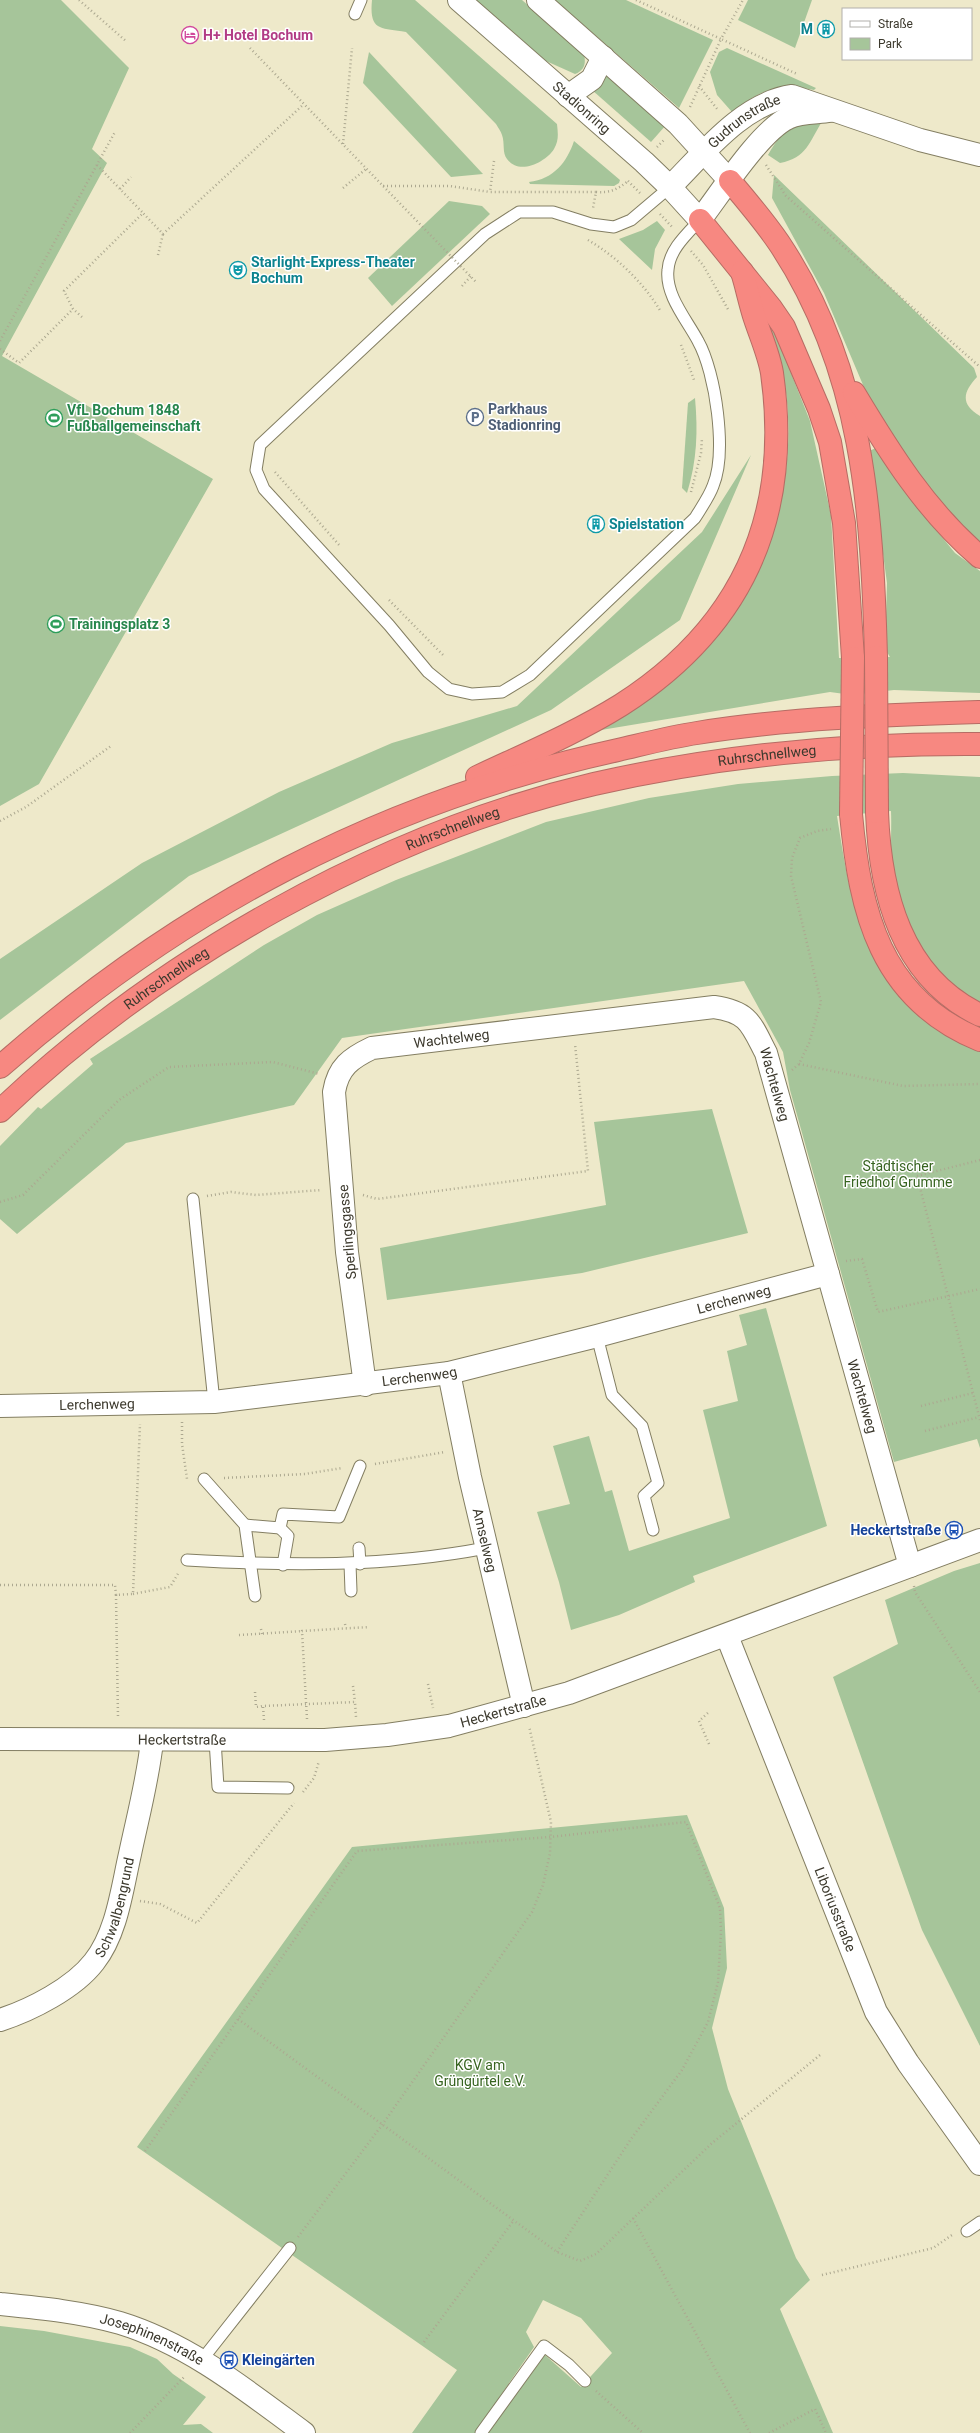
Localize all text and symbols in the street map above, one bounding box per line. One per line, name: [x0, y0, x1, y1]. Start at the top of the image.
legend: [842, 8, 972, 60]
text: Straße: [878, 17, 913, 31]
building icon: M: [816, 19, 836, 39]
place label: M: [801, 21, 813, 37]
hotel icon: H+ Hotel Bochum: [180, 25, 200, 45]
place label: H+ Hotel Bochum: [203, 27, 313, 43]
text: Park: [878, 37, 903, 51]
street label: Stadionring: [550, 78, 614, 137]
street label: Gudrunstraße: [704, 91, 782, 151]
place label: Starlight-Express-Theater Bochum: [251, 254, 415, 286]
theatre icon: Starlight-Express-Theater Bochum: [228, 260, 248, 280]
place label: Parkhaus Stadionring: [488, 401, 561, 433]
place label: VfL Bochum 1848 Fußballgemeinschaft: [67, 402, 201, 434]
parking icon: Parkhaus Stadionring: [465, 407, 485, 427]
sports icon: VfL Bochum 1848 Fußballgemeinschaft: [44, 408, 64, 428]
building icon: Spielstation: [586, 514, 606, 534]
place label: Spielstation: [609, 516, 684, 532]
sports icon: Trainingsplatz 3: [46, 614, 66, 634]
place label: Trainingsplatz 3: [69, 616, 170, 632]
street label: Ruhrschnellweg: [717, 742, 817, 769]
street label: Ruhrschnellweg: [403, 803, 501, 853]
street label: Ruhrschnellweg: [121, 944, 211, 1013]
street label: Wachtelweg: [413, 1026, 490, 1051]
street label: Wachtelweg: [757, 1045, 793, 1123]
park label: Städtischer Friedhof Grumme: [843, 1158, 953, 1190]
street label: Sperlingsgasse: [335, 1184, 359, 1280]
street label: Lerchenweg: [695, 1282, 772, 1317]
street label: Wachtelweg: [844, 1357, 880, 1435]
street label: Lerchenweg: [381, 1363, 459, 1389]
street label: Lerchenweg: [59, 1395, 135, 1413]
street label: Amselweg: [470, 1507, 500, 1574]
bus stop icon: Heckertstraße: [944, 1520, 964, 1540]
place label: Heckertstraße: [850, 1522, 941, 1538]
street label: Heckertstraße: [458, 1692, 548, 1731]
street label: Heckertstraße: [138, 1731, 226, 1748]
street label: Schwalbengrund: [92, 1856, 137, 1960]
street label: Liboriusstraße: [811, 1865, 859, 1954]
park label: KGV am Grüngürtel e.V.: [434, 2057, 526, 2089]
street label: Josephinenstraße: [98, 2310, 207, 2368]
bus stop icon: Kleingärten: [219, 2350, 239, 2370]
place label: Kleingärten: [242, 2352, 315, 2368]

